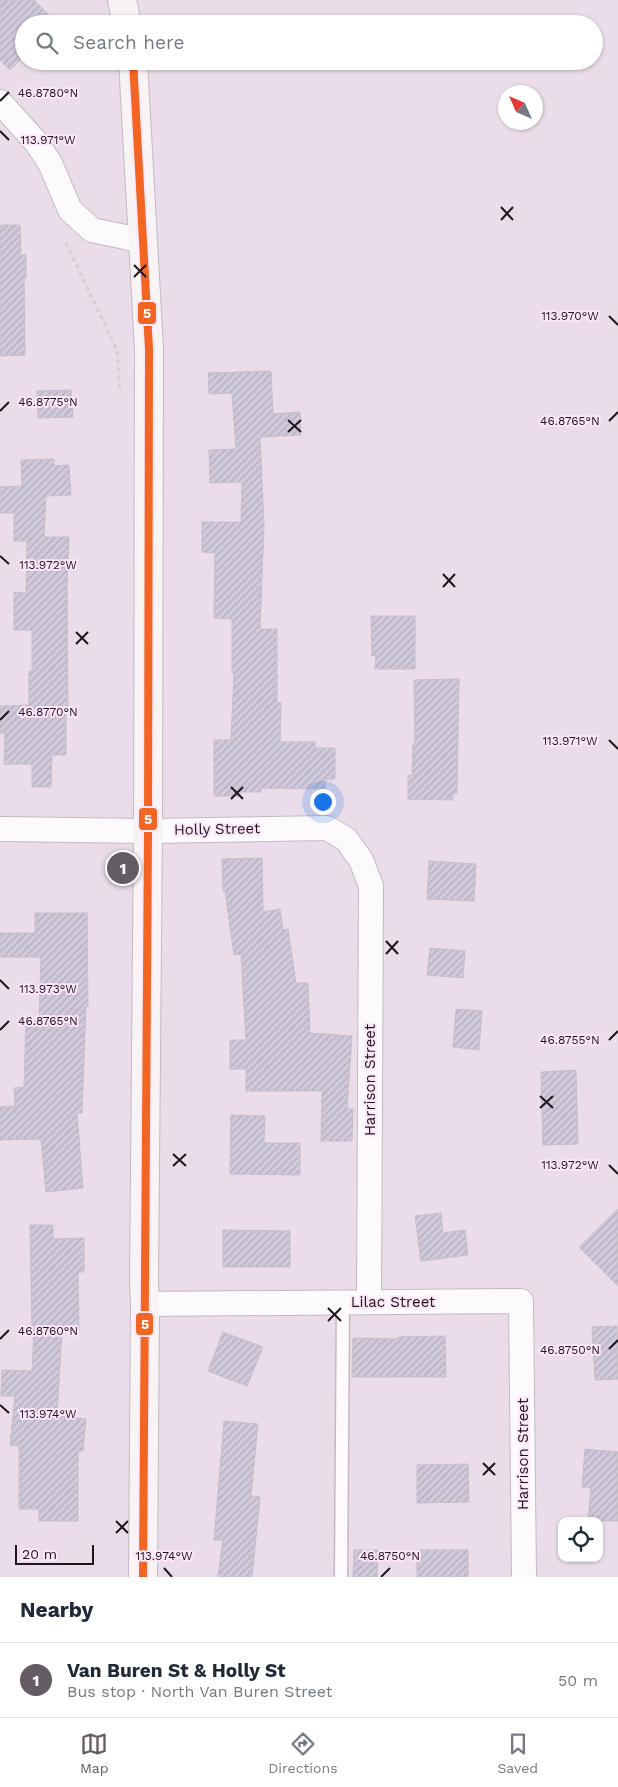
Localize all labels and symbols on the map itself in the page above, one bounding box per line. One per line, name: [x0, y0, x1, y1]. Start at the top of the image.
north arrow: [498, 85, 543, 130]
text: 46.8780°N: [18, 86, 78, 100]
text: 113.971°W: [20, 133, 76, 147]
line badge: 5: [137, 301, 157, 325]
text: 5: [143, 305, 151, 321]
text: 113.970°W: [541, 309, 599, 323]
text: 46.8775°N: [18, 395, 78, 409]
text: 46.8765°N: [540, 414, 600, 428]
text: 113.972°W: [19, 558, 77, 572]
text: 46.8770°N: [18, 705, 78, 719]
text: 113.971°W: [542, 734, 598, 748]
your location: [310, 789, 336, 815]
line badge: 5: [138, 807, 158, 831]
text: 5: [144, 811, 152, 827]
street label: Holly Street: [174, 819, 261, 839]
pin: 1: [107, 849, 139, 887]
text: 113.973°W: [19, 982, 77, 996]
text: 46.8765°N: [18, 1014, 78, 1028]
street label: Harrison Street: [361, 1023, 379, 1136]
text: 46.8755°N: [540, 1033, 600, 1047]
text: 113.972°W: [541, 1158, 599, 1172]
street label: Lilac Street: [351, 1293, 436, 1311]
line badge: 5: [135, 1312, 154, 1336]
text: 5: [141, 1316, 149, 1332]
text: 46.8760°N: [18, 1324, 78, 1338]
text: 46.8750°N: [540, 1343, 600, 1357]
street label: Harrison Street: [514, 1397, 532, 1510]
text: 113.974°W: [19, 1407, 77, 1421]
scale bar: [15, 1542, 94, 1565]
text: 113.974°W: [135, 1549, 193, 1563]
text: 46.8750°N: [360, 1549, 420, 1563]

